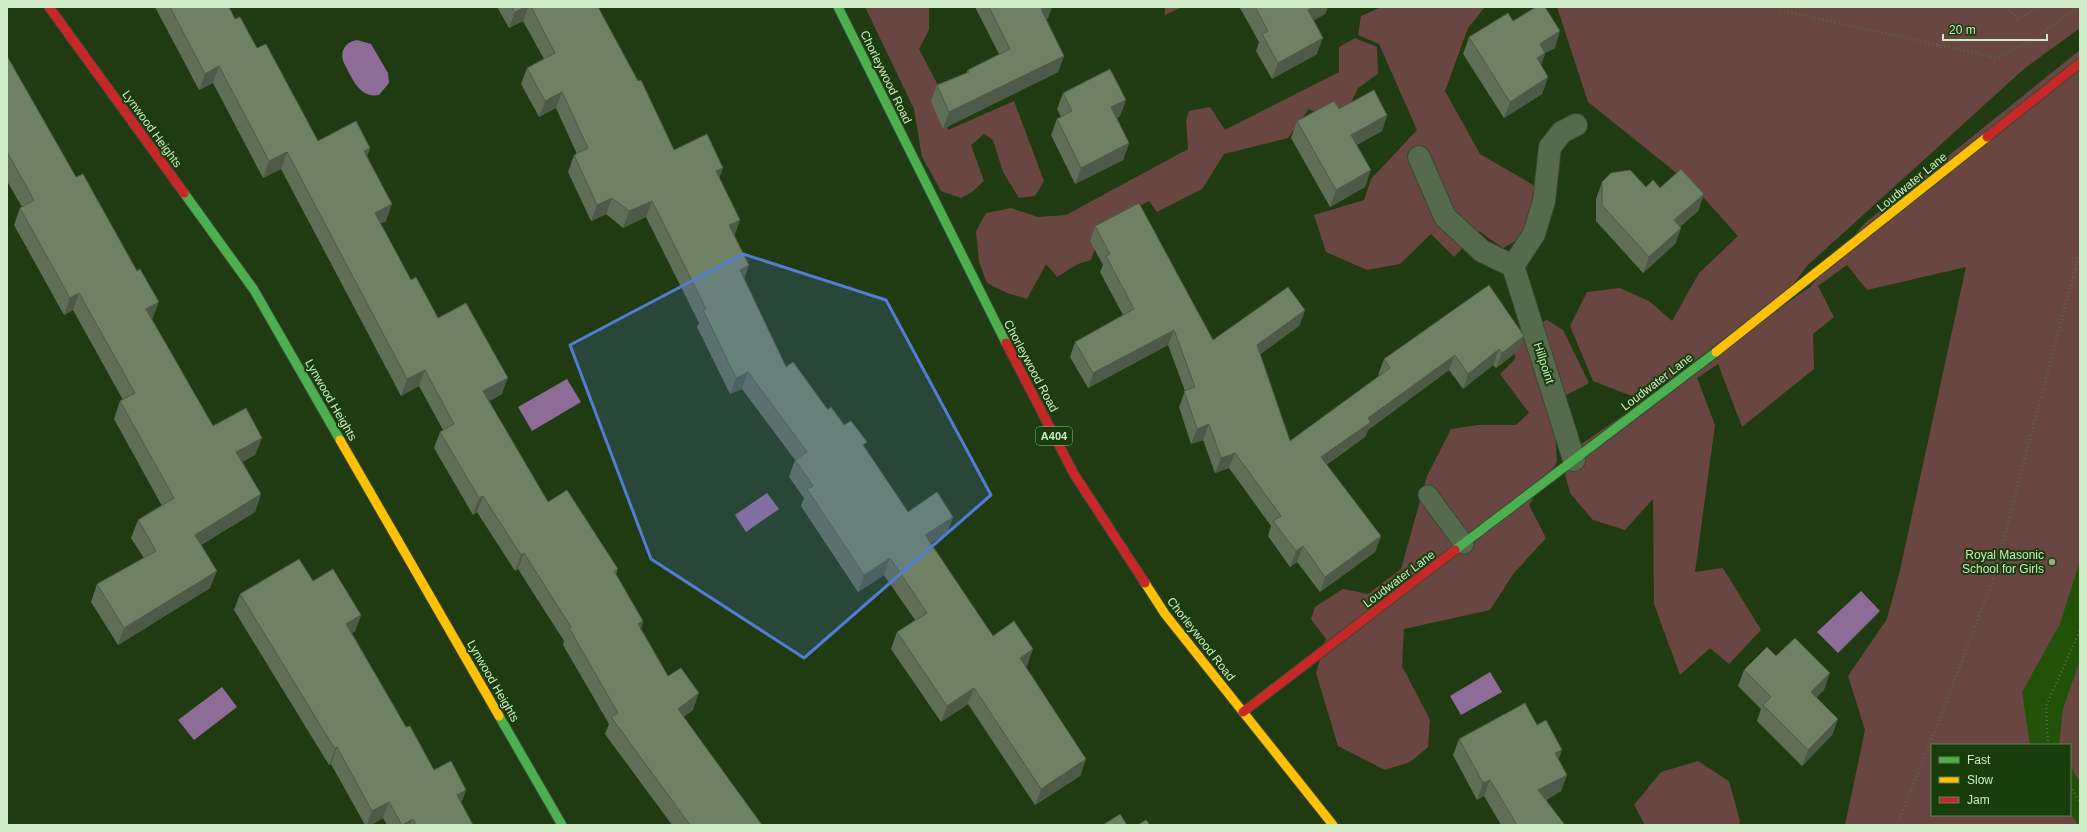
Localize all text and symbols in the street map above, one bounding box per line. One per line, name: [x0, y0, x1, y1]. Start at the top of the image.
scale bar: [1943, 16, 2047, 42]
text: 20 m: [1949, 23, 1976, 37]
street label: Chorleywood Road: [857, 28, 915, 126]
street label: Lynwood Heights: [119, 88, 185, 170]
street label: Loudwater Lane: [1874, 149, 1950, 215]
street label: Chorleywood Road: [1001, 318, 1061, 414]
street label: Hillpoint: [1531, 341, 1557, 386]
street label: Loudwater Lane: [1618, 350, 1696, 413]
street label: Lynwood Heights: [302, 357, 360, 443]
road number: A404: [1036, 427, 1072, 445]
street label: Loudwater Lane: [1360, 547, 1438, 610]
place label: Royal Masonic School for Girls: [1962, 548, 2044, 576]
marker: Royal Masonic School for Girls: [2047, 557, 2057, 567]
street label: Chorleywood Road: [1164, 594, 1238, 684]
street label: Lynwood Heights: [464, 638, 522, 724]
legend: [1931, 744, 2071, 816]
text: Fast: [1967, 753, 1991, 767]
text: Slow: [1967, 773, 1993, 787]
text: Jam: [1967, 793, 1990, 807]

